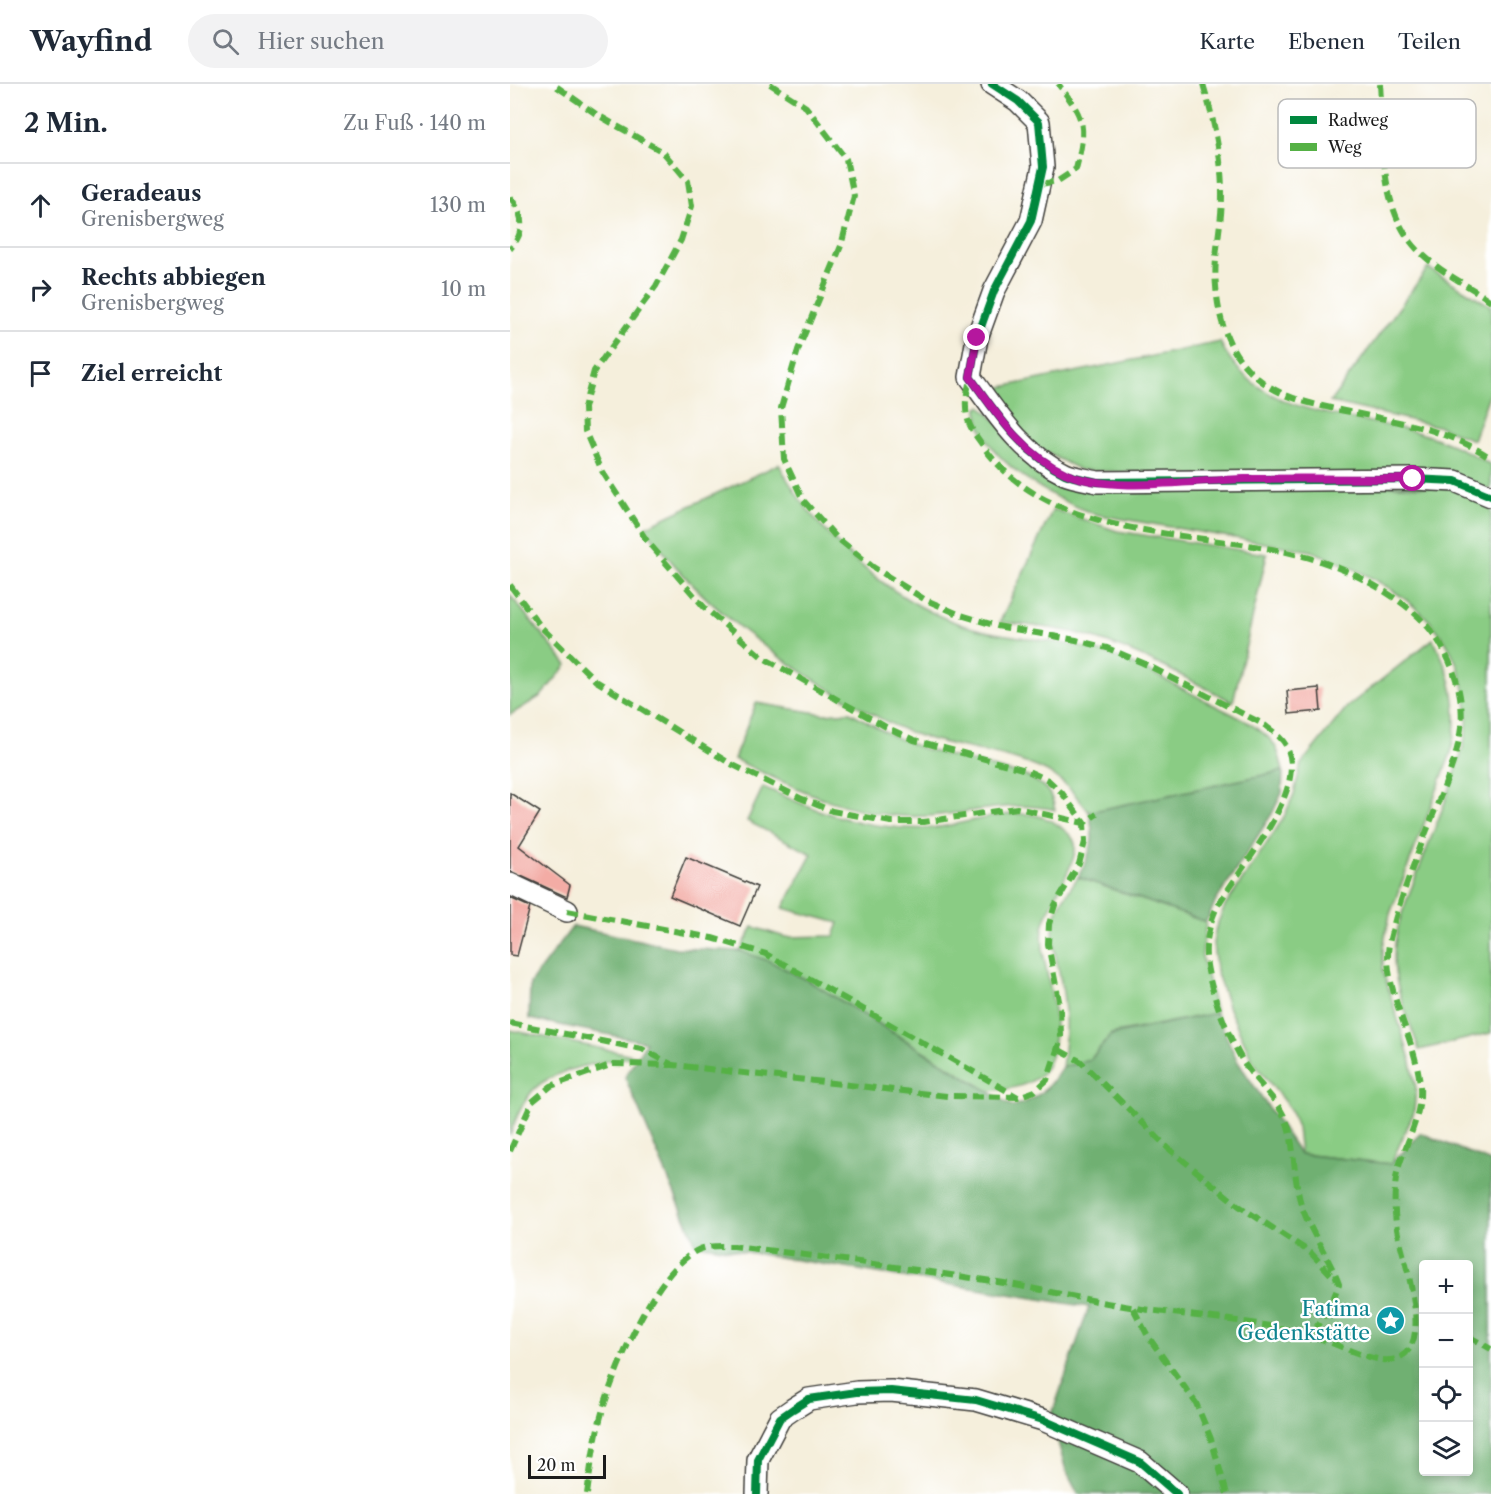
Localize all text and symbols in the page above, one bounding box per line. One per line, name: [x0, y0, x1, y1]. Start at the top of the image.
search box: [188, 14, 608, 68]
text: Wayfind: [30, 24, 152, 58]
icon: search: [209, 25, 242, 58]
text: Hier suchen: [257, 28, 385, 55]
text: Karte: [1200, 29, 1255, 54]
text: Ebenen: [1288, 29, 1365, 54]
text: Teilen: [1398, 29, 1461, 54]
legend: [1278, 99, 1476, 168]
text: 2 Min.: [24, 107, 108, 139]
text: Radweg: [1328, 110, 1388, 130]
text: Zu Fuß · 140 m: [343, 111, 486, 135]
text: Weg: [1327, 137, 1362, 157]
text: Geradeaus: [81, 180, 201, 207]
icon: ahead: [24, 189, 57, 222]
text: 130 m: [430, 193, 486, 217]
text: Grenisbergweg: [81, 207, 224, 231]
text: Rechts abbiegen: [81, 264, 266, 291]
icon: right: [24, 273, 57, 306]
text: 10 m: [441, 277, 486, 301]
text: Grenisbergweg: [81, 291, 224, 315]
route end: [963, 324, 989, 350]
icon: arrive: [24, 357, 57, 390]
text: Ziel erreicht: [81, 360, 222, 387]
route start: [1399, 465, 1425, 491]
map controls: [1419, 1260, 1473, 1476]
button: +: [1419, 1260, 1473, 1314]
place label: Fatima Gedenkstätte: [1237, 1296, 1371, 1345]
place icon: Fatima Gedenkstätte: [1375, 1305, 1407, 1337]
button: −: [1419, 1314, 1473, 1368]
button: locate: [1419, 1368, 1473, 1422]
button: layers: [1419, 1422, 1473, 1476]
scale bar: [528, 1452, 606, 1480]
text: 20 m: [537, 1455, 576, 1475]

